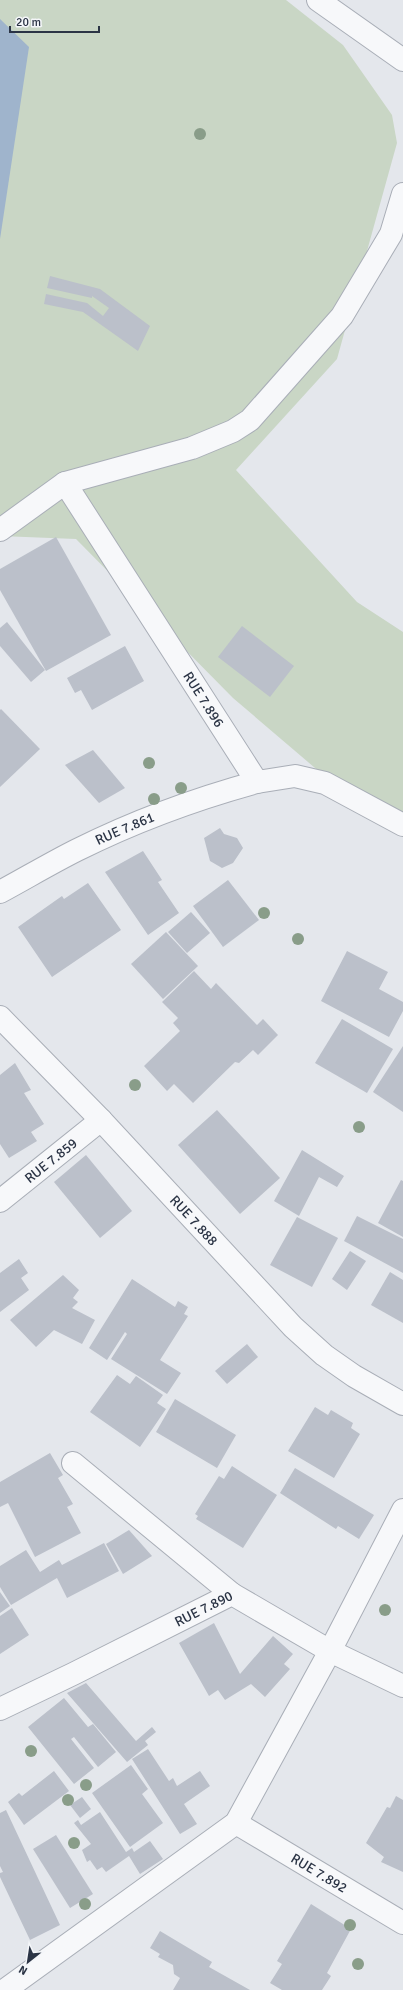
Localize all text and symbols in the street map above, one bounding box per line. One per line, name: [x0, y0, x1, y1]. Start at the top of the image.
scale bar: [10, 8, 99, 34]
text: 20 m: [16, 15, 41, 30]
street label: RUE 7.896: [179, 669, 227, 730]
street label: RUE 7.861: [93, 809, 157, 849]
street label: RUE 7.859: [21, 1135, 81, 1187]
street label: RUE 7.888: [166, 1192, 221, 1249]
street label: RUE 7.890: [172, 1587, 235, 1630]
street label: RUE 7.892: [288, 1850, 350, 1897]
north arrow: [8, 1942, 48, 1982]
text: N: [17, 1963, 30, 1978]

